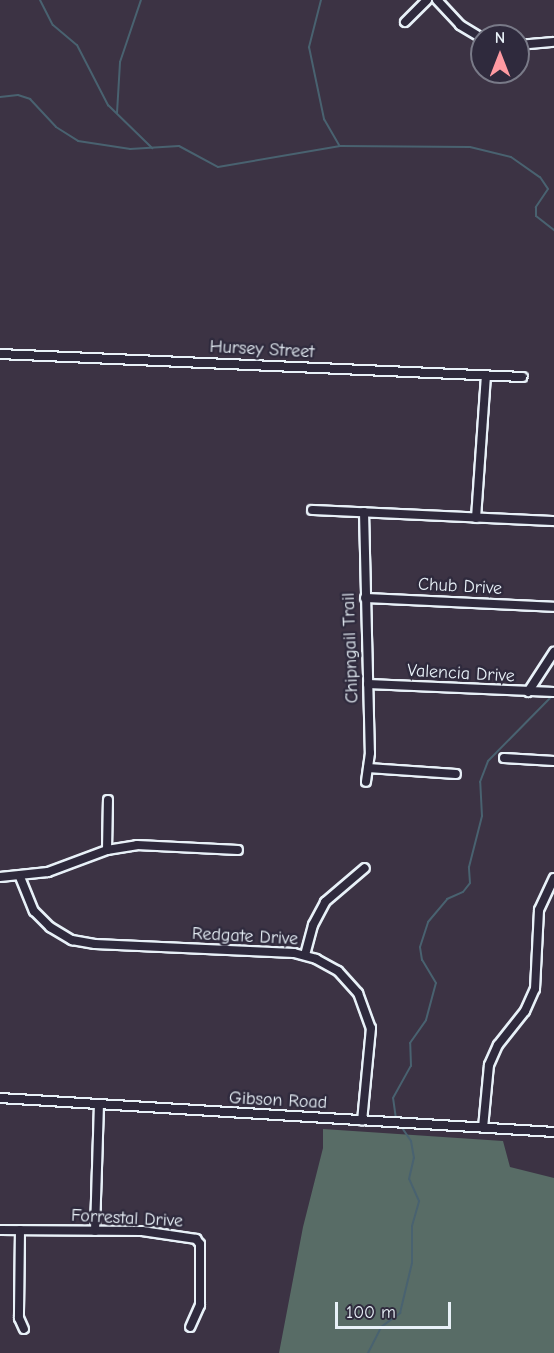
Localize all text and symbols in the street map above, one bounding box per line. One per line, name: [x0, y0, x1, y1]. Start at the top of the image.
north arrow: [470, 24, 530, 84]
text: N: [495, 29, 505, 47]
street label: Hursey Street: [209, 336, 315, 364]
street label: Chub Drive: [417, 574, 503, 600]
street label: Chipngail Trail: [338, 592, 364, 704]
street label: Valencia Drive: [407, 660, 515, 688]
street label: Redgate Drive: [191, 923, 299, 951]
street label: Gibson Road: [228, 1088, 328, 1114]
street label: Forrestal Drive: [71, 1205, 183, 1233]
scale bar: [338, 1290, 454, 1328]
text: 100 m: [346, 1302, 396, 1323]

